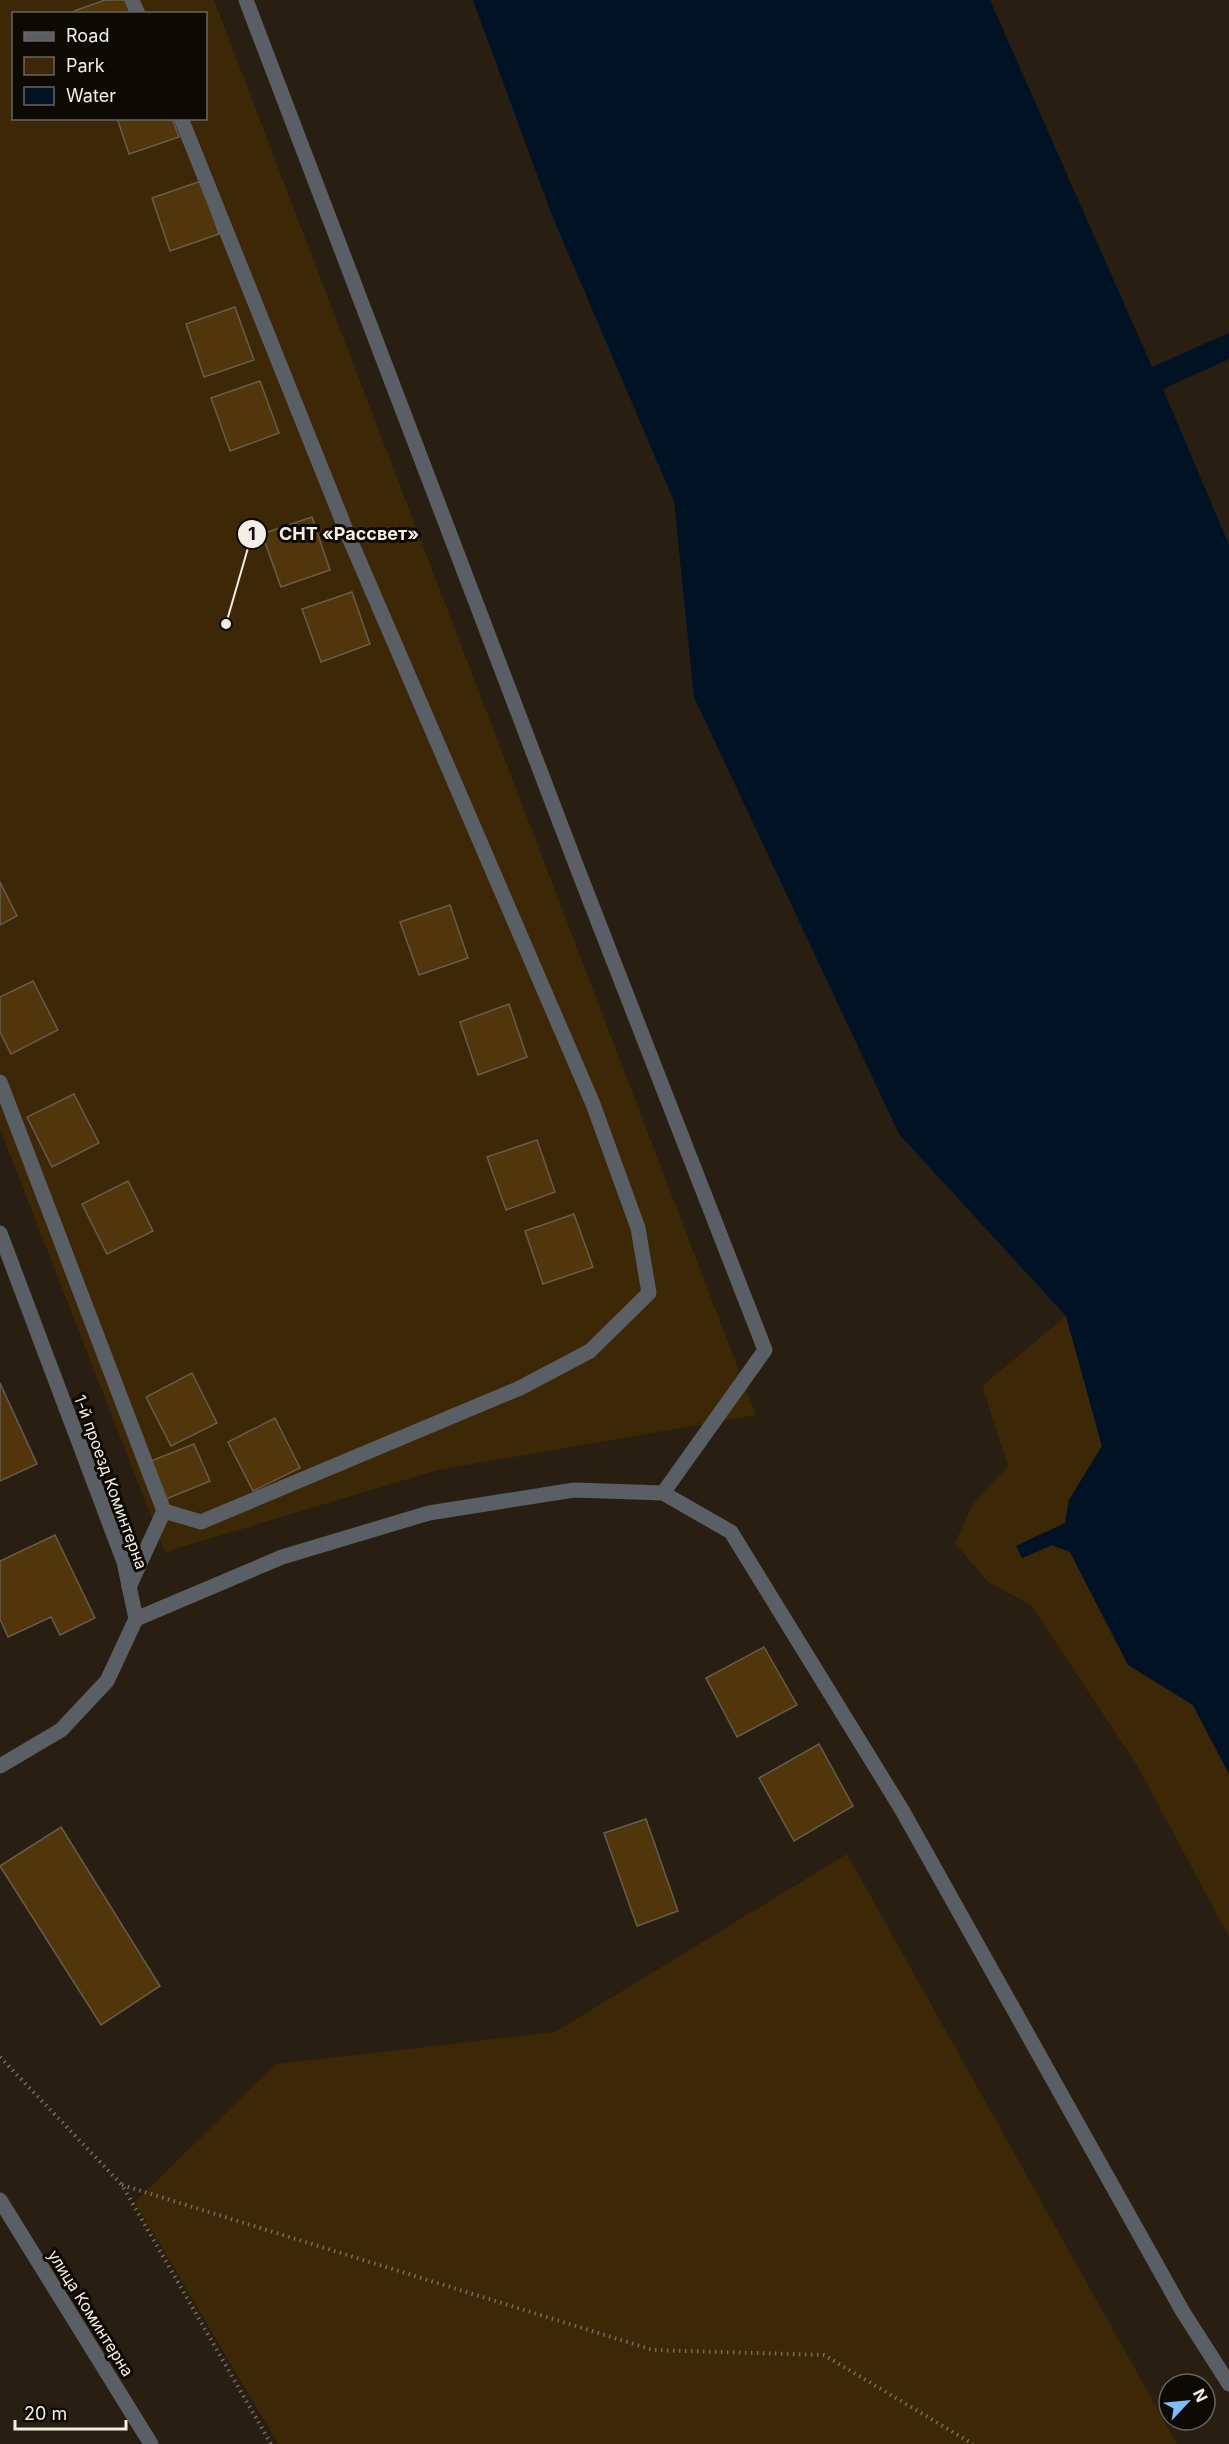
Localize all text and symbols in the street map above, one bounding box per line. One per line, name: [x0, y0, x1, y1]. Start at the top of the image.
legend: [12, 12, 207, 120]
text: Road: [66, 25, 109, 46]
text: Park: [66, 55, 105, 76]
text: Water: [66, 85, 116, 106]
callout: СНТ «Рассвет»: [237, 516, 432, 552]
text: 1: [248, 523, 256, 544]
text: СНТ «Рассвет»: [279, 523, 419, 544]
street label: 1-й проезд Коминтерна: [70, 1392, 152, 1572]
street label: улица Коминтерна: [44, 2246, 138, 2380]
north arrow: [1157, 2372, 1217, 2432]
text: N: [1189, 2386, 1212, 2405]
scale bar: [15, 2393, 126, 2431]
text: 20 m: [24, 2403, 67, 2424]

